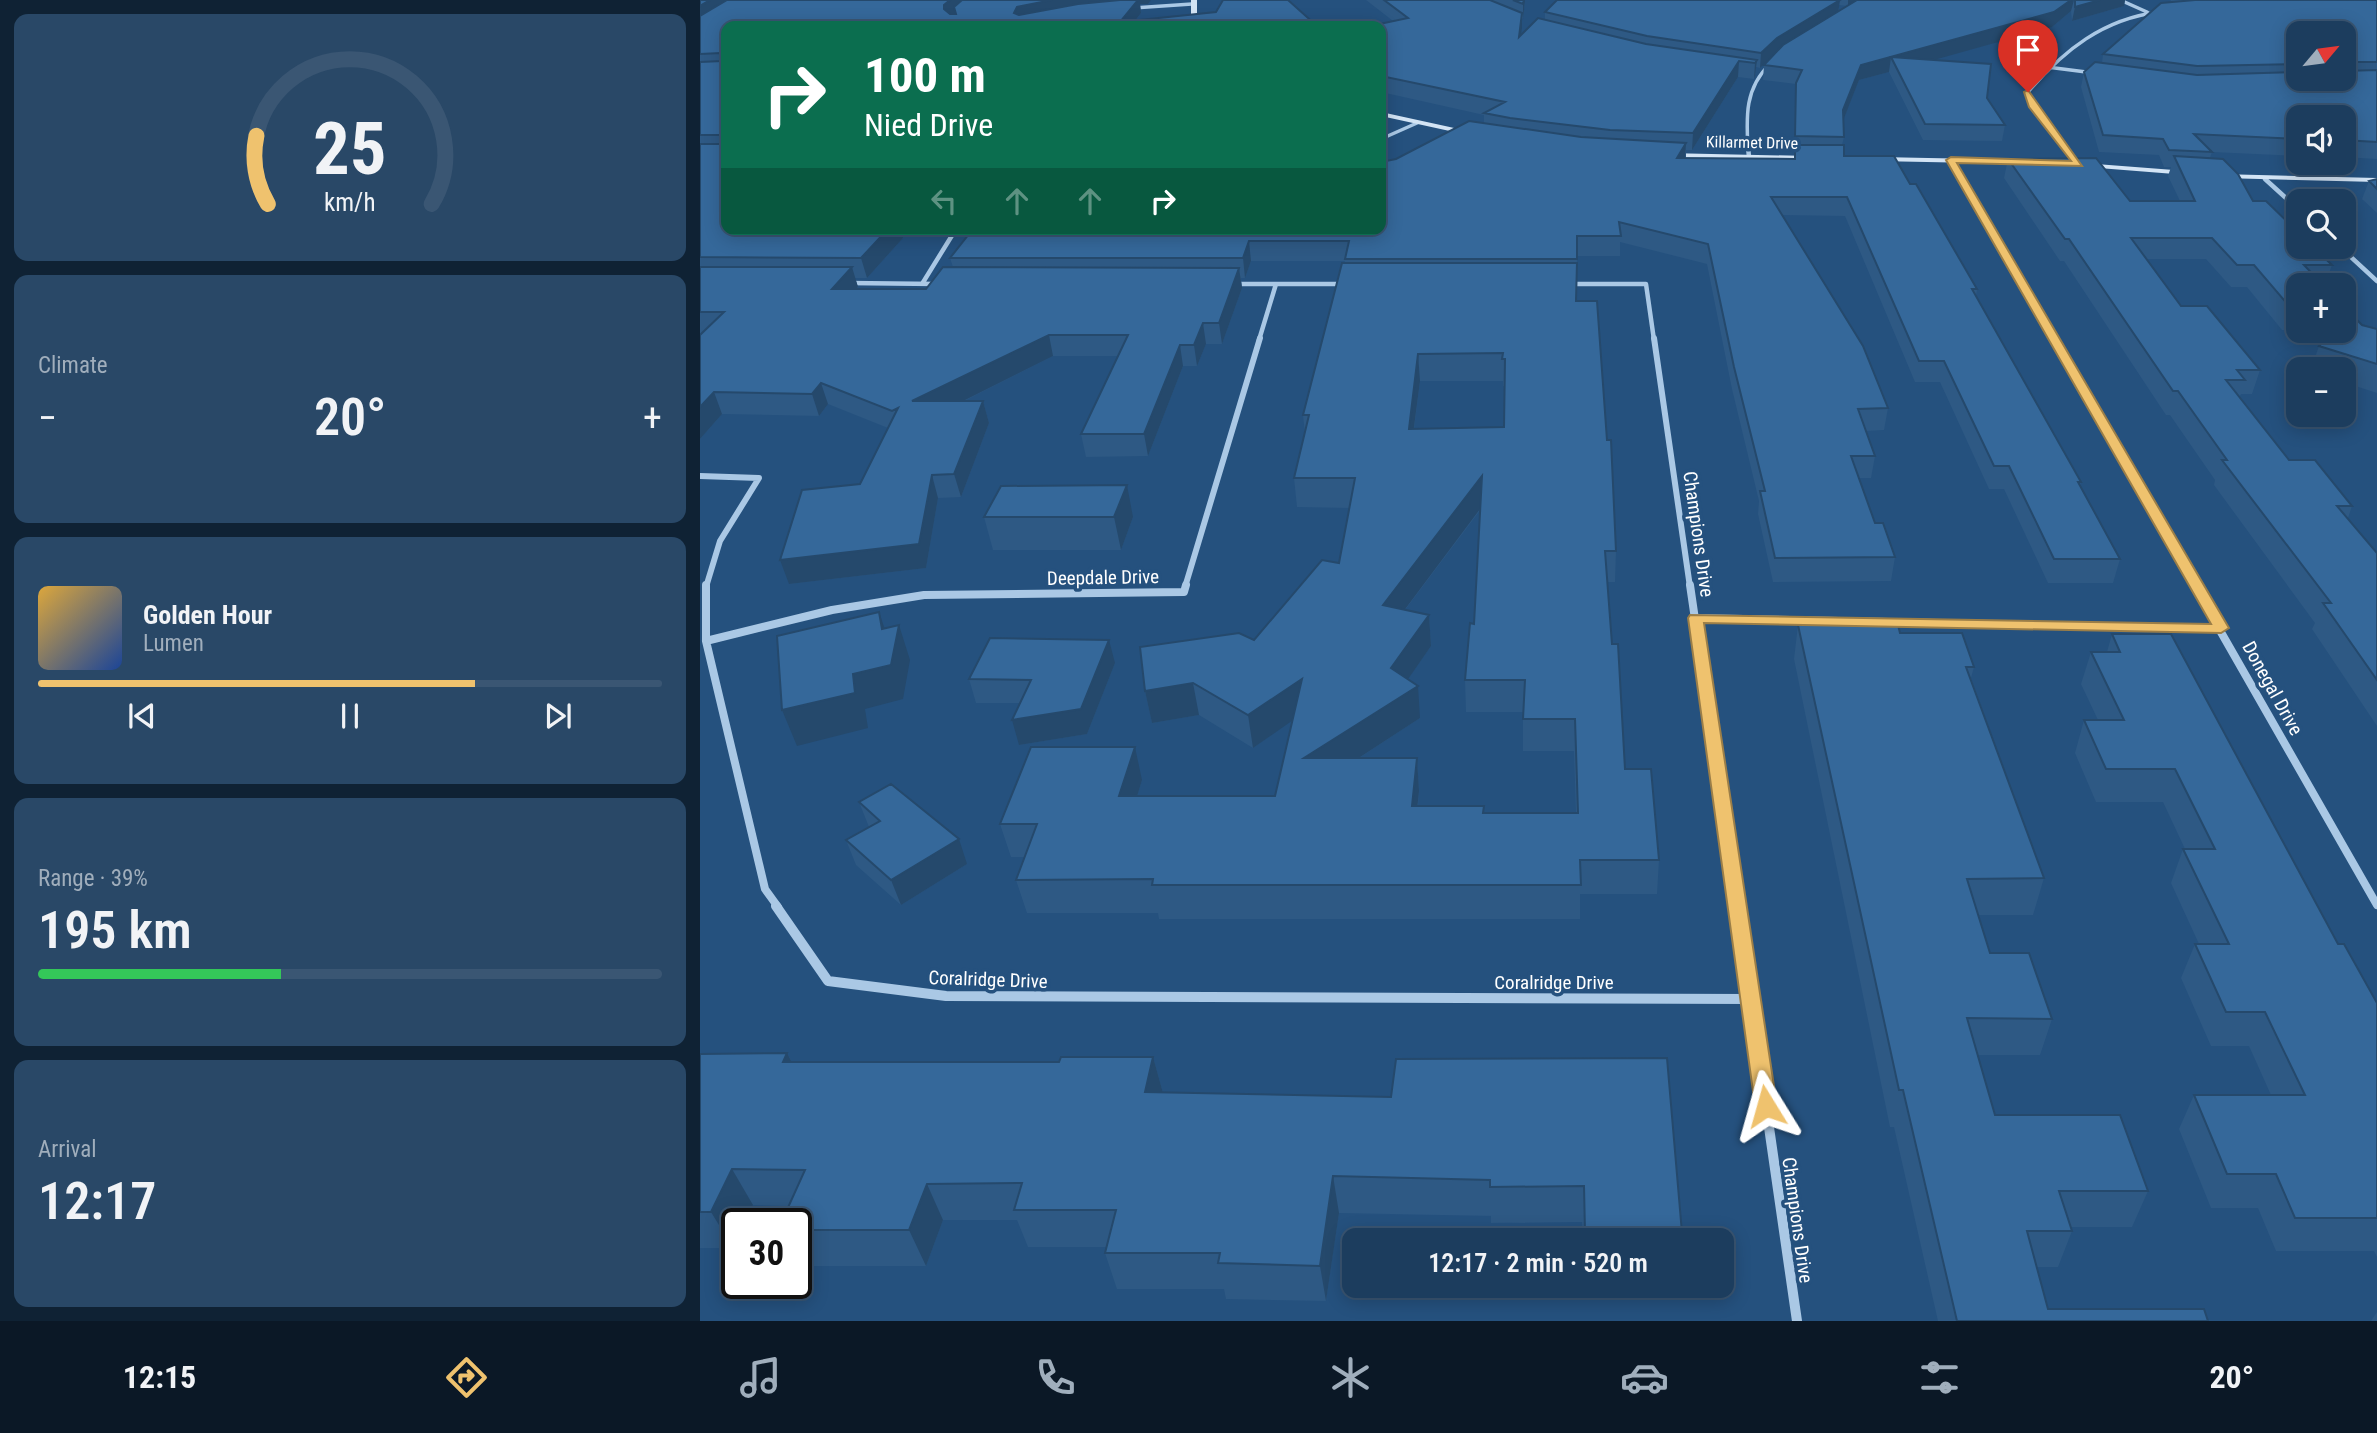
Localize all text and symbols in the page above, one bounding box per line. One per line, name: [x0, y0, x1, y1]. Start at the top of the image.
pin: [1998, 20, 2058, 92]
north arrow: [2286, 21, 2356, 91]
map controls: [2286, 21, 2356, 427]
icon: arrive: [2009, 31, 2047, 69]
text: 100 m: [864, 47, 986, 104]
icon: right: [749, 49, 840, 140]
button: sound: [2286, 105, 2356, 175]
text: 25: [313, 106, 387, 192]
text: Nied Drive: [864, 106, 993, 144]
street label: Killarmet Drive: [1706, 132, 1798, 153]
icon: left: [925, 182, 963, 220]
icon: ahead: [998, 182, 1036, 220]
icon: ahead: [1071, 182, 1109, 220]
icon: right: [1144, 182, 1182, 220]
text: km/h: [324, 188, 376, 217]
button: search: [2286, 189, 2356, 259]
button: +: [2286, 273, 2356, 343]
text: Climate: [38, 352, 108, 379]
button: −: [2286, 357, 2356, 427]
text: 20°: [314, 387, 386, 448]
text: −: [38, 396, 57, 440]
text: +: [643, 396, 662, 440]
street label: Champions Drive: [1678, 470, 1719, 599]
street label: Deepdale Drive: [1047, 565, 1159, 590]
text: Golden Hour: [143, 600, 272, 630]
text: Lumen: [143, 630, 204, 657]
street label: Donegal Drive: [2237, 637, 2308, 739]
icon: previous: [123, 697, 161, 735]
icon: pause: [331, 697, 369, 735]
icon: next: [539, 697, 577, 735]
text: Range · 39%: [38, 865, 148, 892]
text: 195 km: [38, 900, 192, 961]
street label: Coralridge Drive: [928, 966, 1048, 993]
street label: Coralridge Drive: [1494, 971, 1614, 994]
position arrow: [1729, 1069, 1803, 1143]
text: Arrival: [38, 1136, 97, 1163]
street label: Champions Drive: [1777, 1156, 1818, 1285]
text: 12:17: [38, 1171, 156, 1232]
speed limit sign: 30: [721, 1208, 812, 1299]
text: 12:17 · 2 min · 520 m: [1428, 1248, 1648, 1278]
icon: directions: [442, 1353, 491, 1402]
icon: music: [736, 1353, 785, 1402]
icon: phone: [1031, 1353, 1080, 1402]
icon: climate: [1326, 1353, 1375, 1402]
icon: car: [1620, 1353, 1669, 1402]
icon: filters: [1915, 1353, 1964, 1402]
text: 12:15: [123, 1358, 196, 1396]
text: 20°: [2209, 1358, 2254, 1396]

